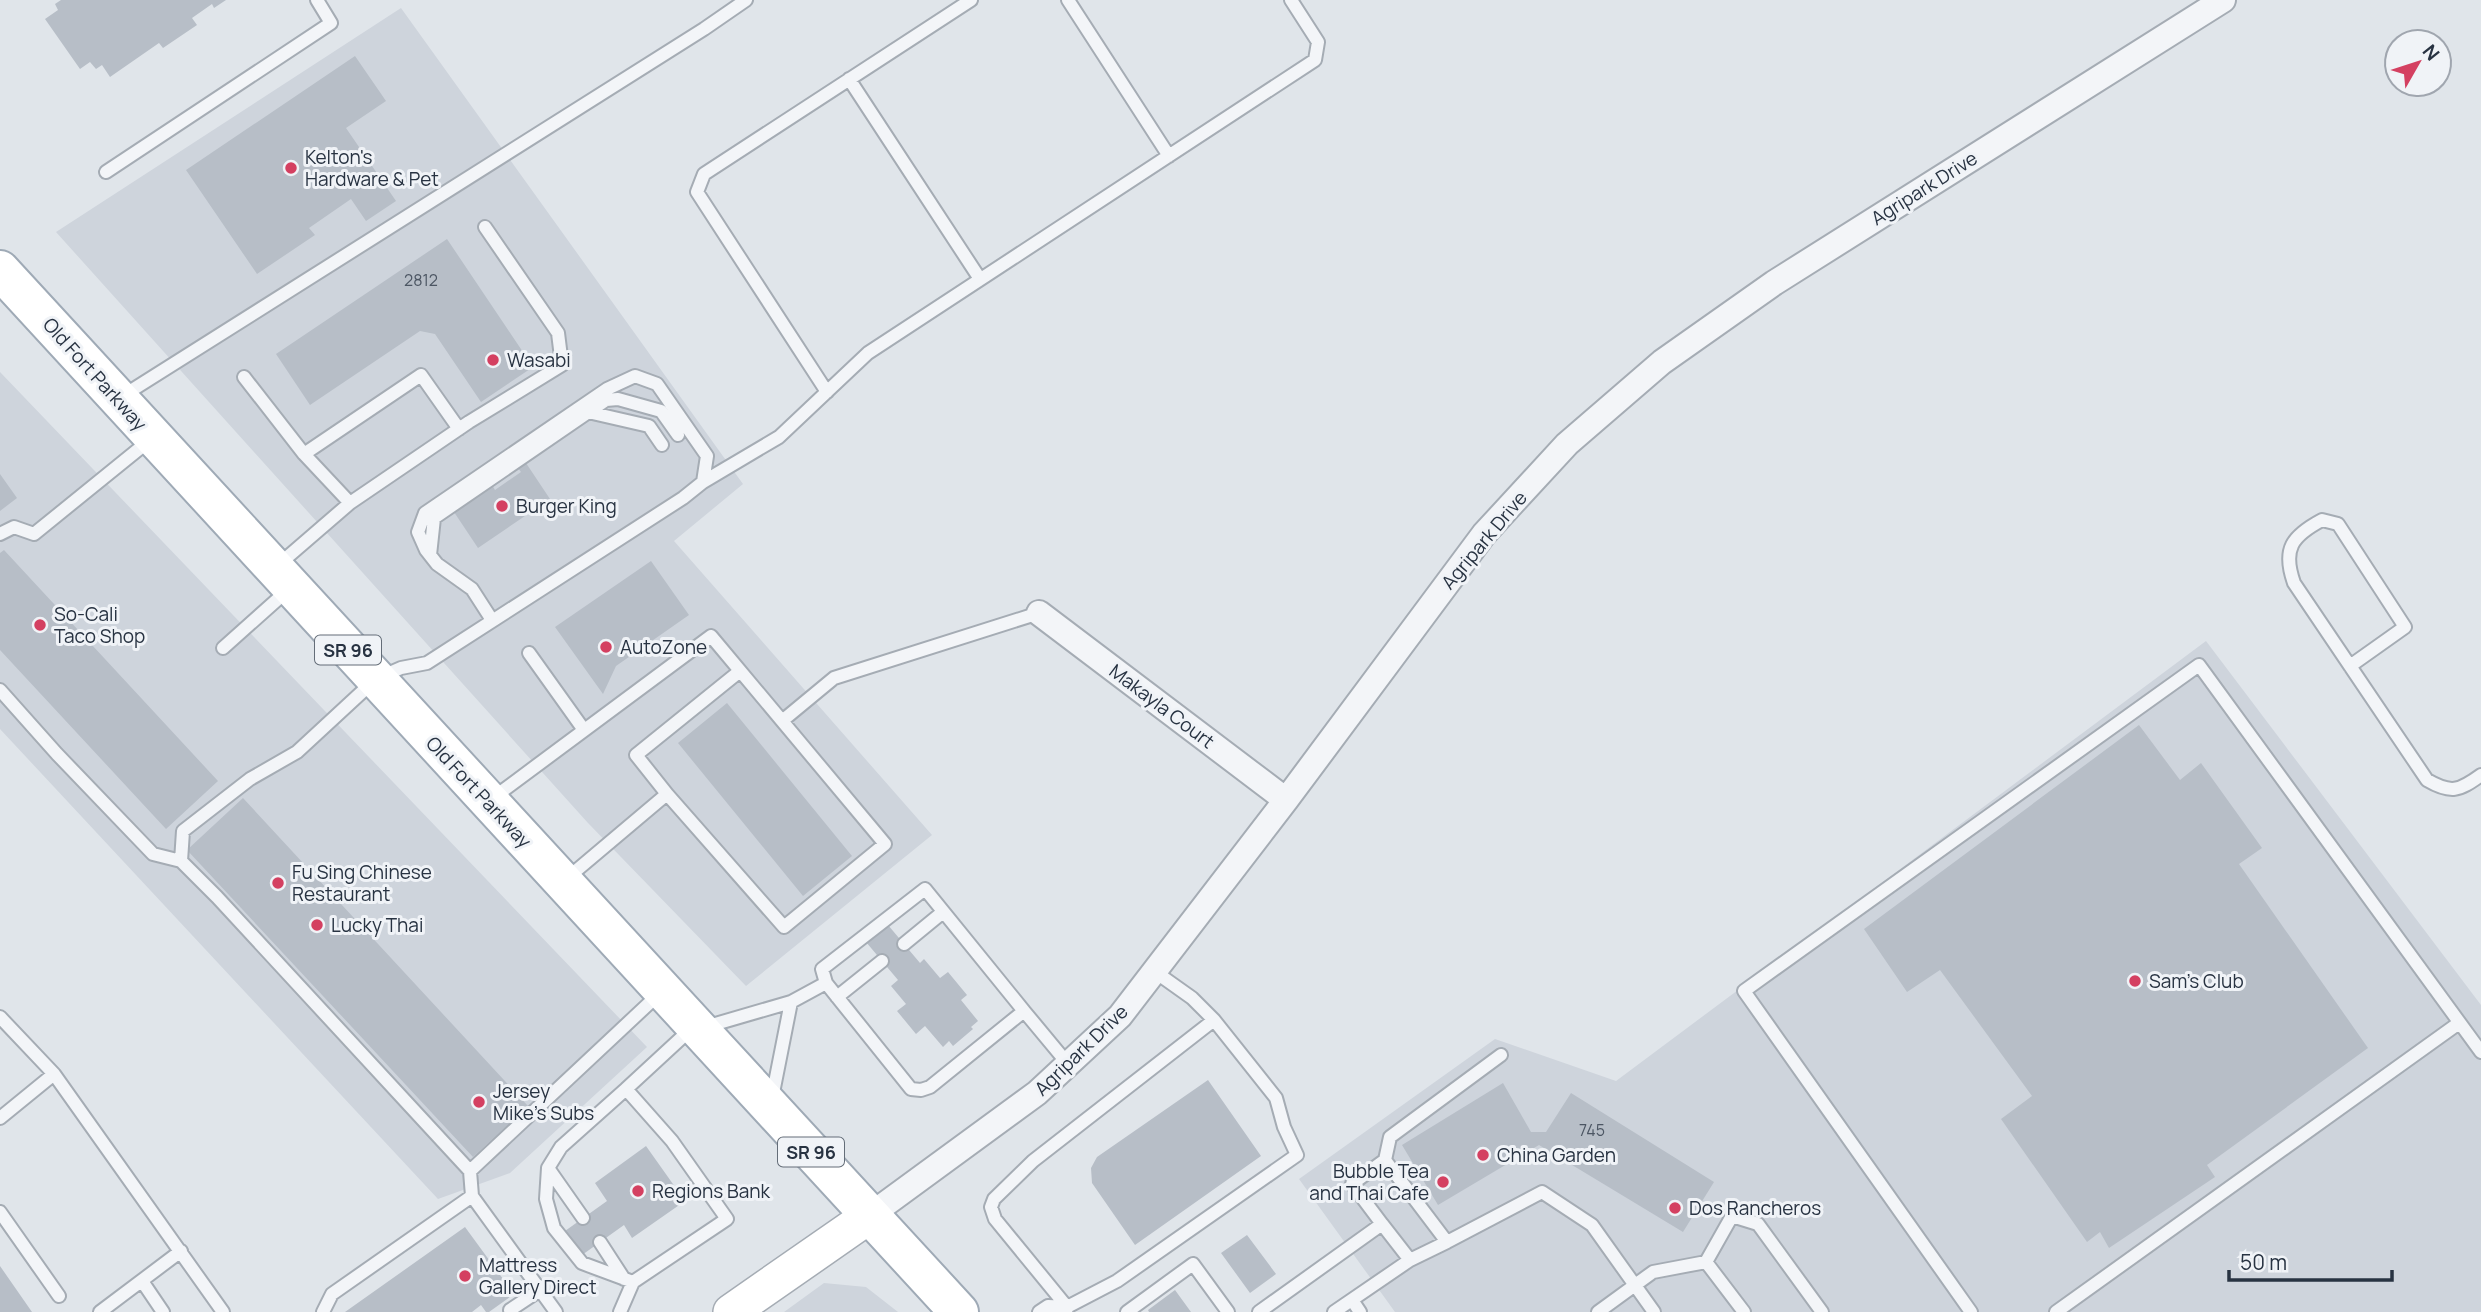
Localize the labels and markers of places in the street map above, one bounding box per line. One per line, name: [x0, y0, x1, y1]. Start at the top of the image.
place label: Kelton's Hardware & Pet: [305, 144, 439, 192]
marker: Kelton's Hardware & Pet: [283, 160, 299, 176]
place label: Wasabi: [507, 347, 571, 373]
marker: Wasabi: [485, 352, 501, 368]
place label: Burger King: [516, 493, 617, 519]
marker: Burger King: [494, 498, 510, 514]
place label: So-Cali Taco Shop: [54, 601, 145, 649]
marker: So-Cali Taco Shop: [32, 617, 48, 633]
place label: AutoZone: [620, 634, 707, 660]
marker: AutoZone: [598, 639, 614, 655]
place label: Fu Sing Chinese Restaurant: [292, 859, 432, 907]
marker: Fu Sing Chinese Restaurant: [270, 875, 286, 891]
place label: Lucky Thai: [331, 912, 423, 938]
marker: Lucky Thai: [309, 917, 325, 933]
place label: Sam's Club: [2149, 968, 2244, 994]
marker: Sam's Club: [2127, 973, 2143, 989]
place label: Jersey Mike's Subs: [493, 1078, 594, 1126]
marker: Jersey Mike's Subs: [471, 1094, 487, 1110]
place label: China Garden: [1497, 1142, 1616, 1168]
marker: China Garden: [1475, 1147, 1491, 1163]
place label: Bubble Tea and Thai Cafe: [1309, 1158, 1429, 1206]
marker: Bubble Tea and Thai Cafe: [1435, 1174, 1451, 1190]
place label: Regions Bank: [652, 1178, 771, 1204]
marker: Regions Bank: [630, 1183, 646, 1199]
place label: Dos Rancheros: [1689, 1195, 1821, 1221]
marker: Dos Rancheros: [1667, 1200, 1683, 1216]
place label: Mattress Gallery Direct: [479, 1252, 597, 1300]
marker: Mattress Gallery Direct: [457, 1268, 473, 1284]

